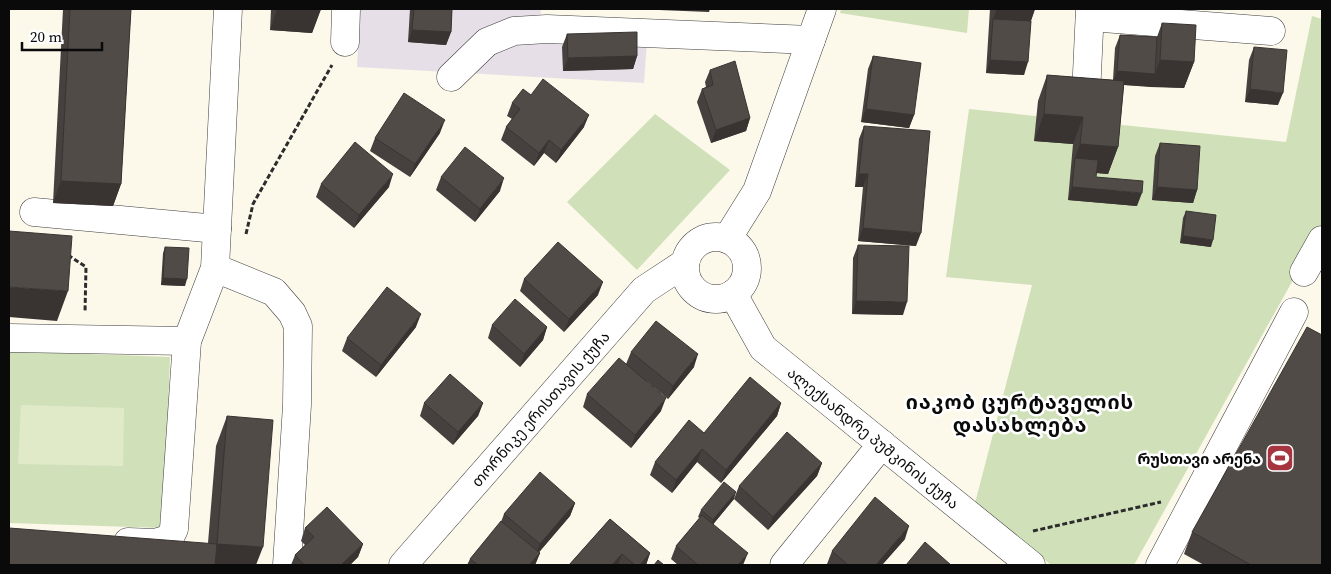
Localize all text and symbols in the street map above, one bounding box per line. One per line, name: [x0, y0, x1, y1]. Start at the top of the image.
scale bar: [22, 20, 102, 52]
text: 20 m: [30, 26, 62, 47]
street label: თორნიკე ერისთავის ქუჩა: [466, 326, 614, 491]
street label: ალექსანდრე პუშკინის ქუჩა: [783, 362, 964, 513]
district label: იაკობ ცურტაველის დასახლება: [906, 388, 1134, 439]
sports icon: რუსთავი არენა: [1265, 443, 1295, 473]
place label: რუსთავი არენა: [1138, 448, 1261, 469]

